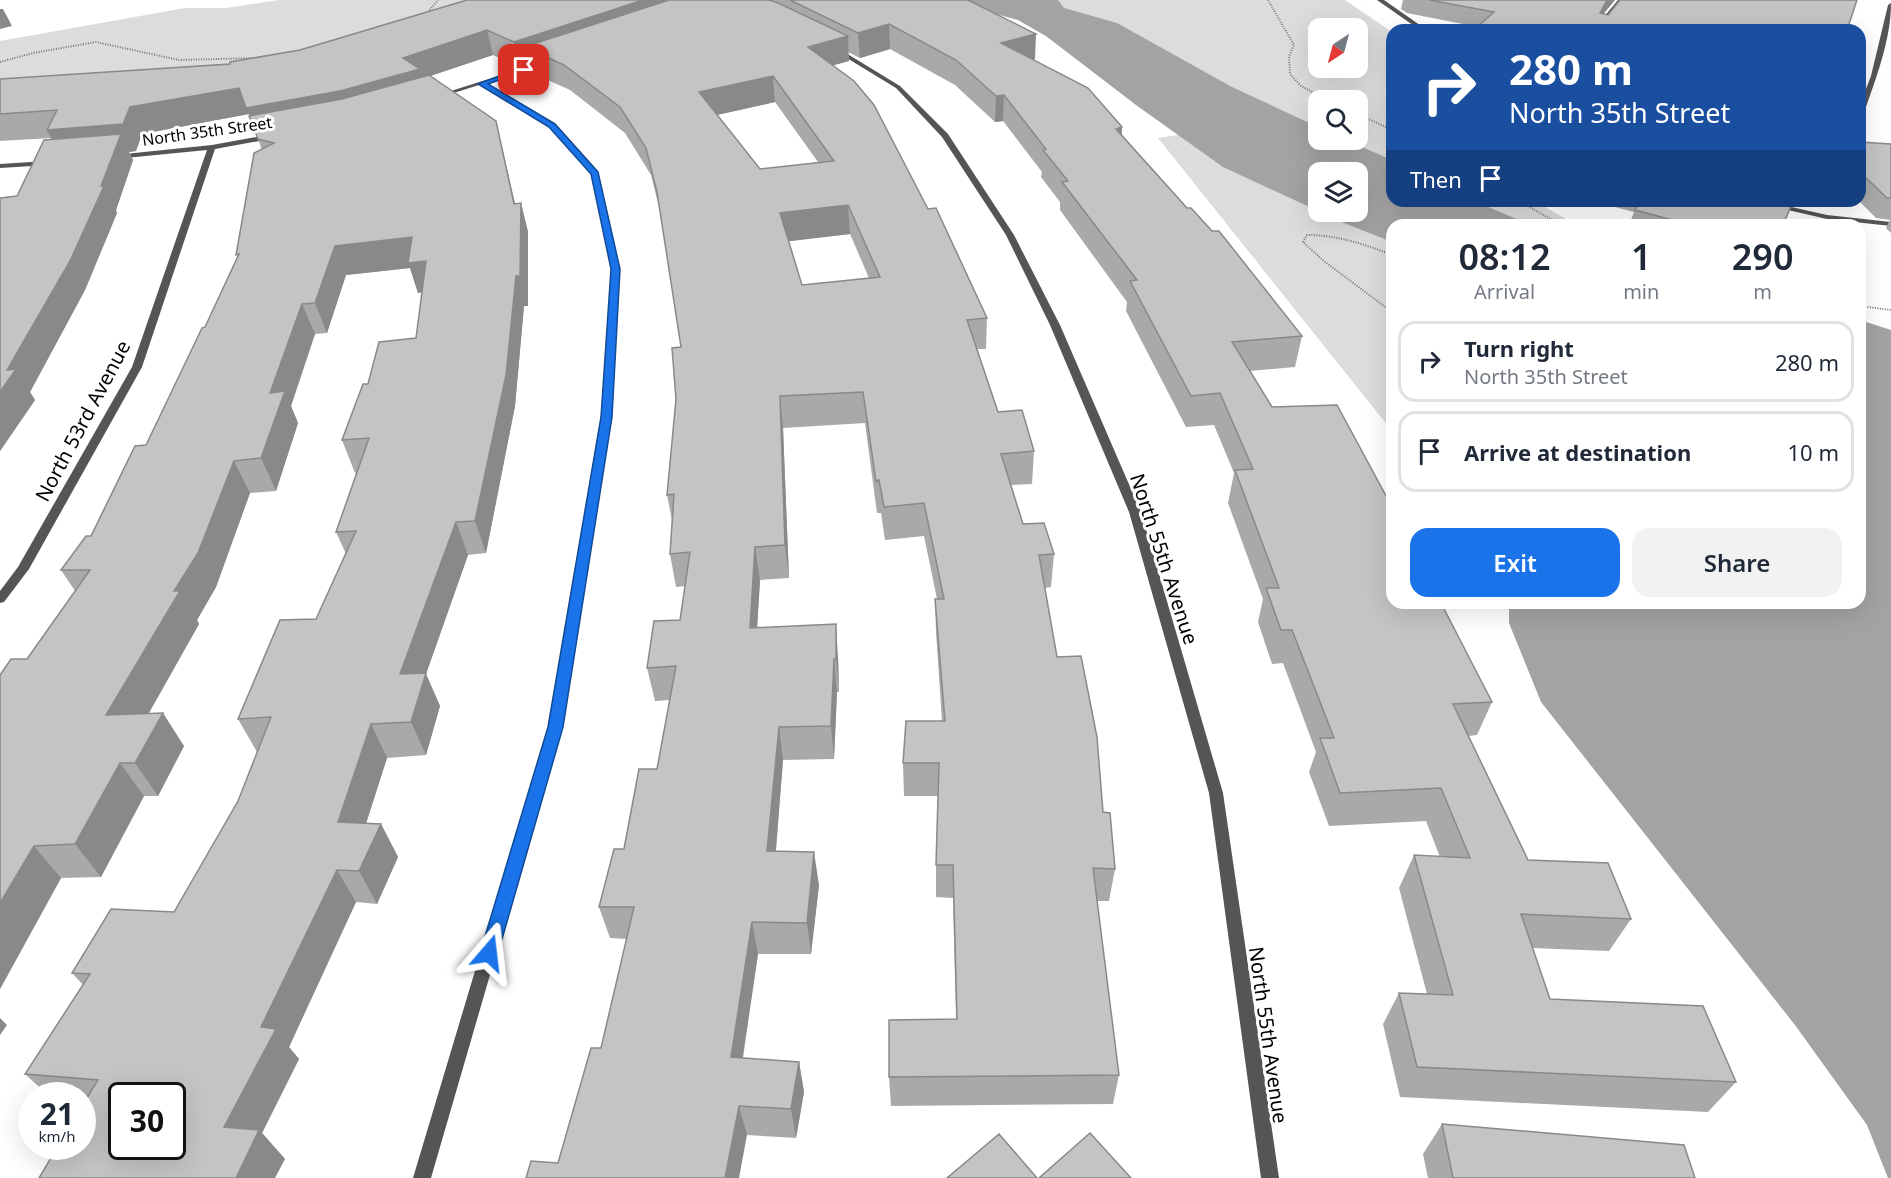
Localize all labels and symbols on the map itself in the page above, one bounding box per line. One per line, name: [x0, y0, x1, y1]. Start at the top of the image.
north arrow: [1308, 18, 1368, 78]
pin: [498, 44, 549, 95]
street label: North 35th Street: [141, 111, 274, 151]
street label: North 53rd Avenue: [29, 335, 136, 506]
street label: North 55th Avenue: [1124, 470, 1205, 648]
position arrow: [457, 921, 521, 985]
street label: North 55th Avenue: [1243, 945, 1294, 1125]
speed limit sign: 30: [108, 1082, 186, 1160]

